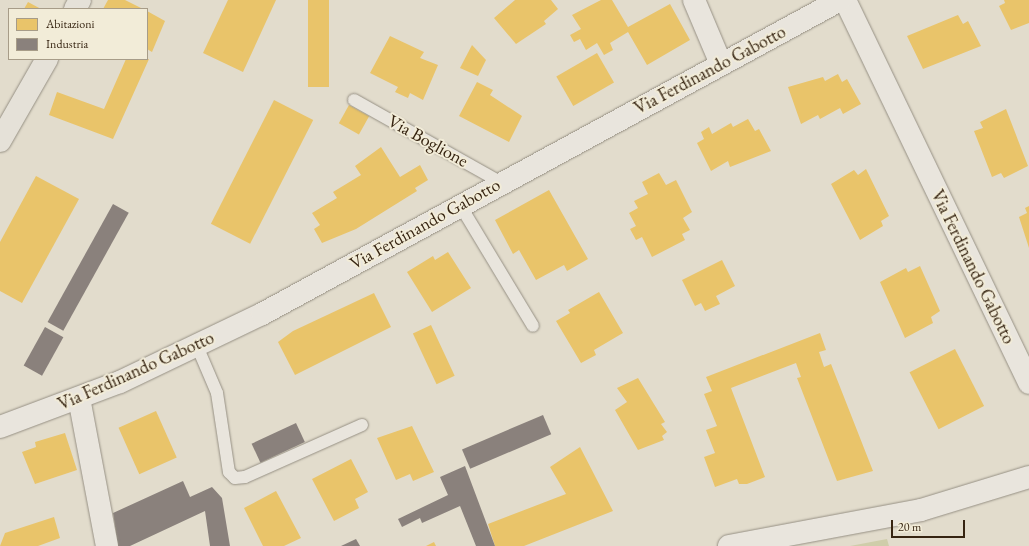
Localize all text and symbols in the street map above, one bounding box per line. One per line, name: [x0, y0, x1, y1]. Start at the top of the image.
legend: [8, 8, 148, 60]
text: Abitazioni: [46, 16, 94, 32]
street label: Via Ferdinando Gabotto: [630, 21, 790, 119]
text: Industria: [46, 36, 88, 52]
street label: Via Boglione: [384, 110, 472, 172]
street label: Via Ferdinando Gabotto: [346, 174, 504, 274]
street label: Via Ferdinando Gabotto: [926, 186, 1020, 348]
street label: Via Ferdinando Gabotto: [55, 327, 217, 415]
scale bar: [893, 512, 967, 538]
text: 20 m: [898, 519, 921, 535]

